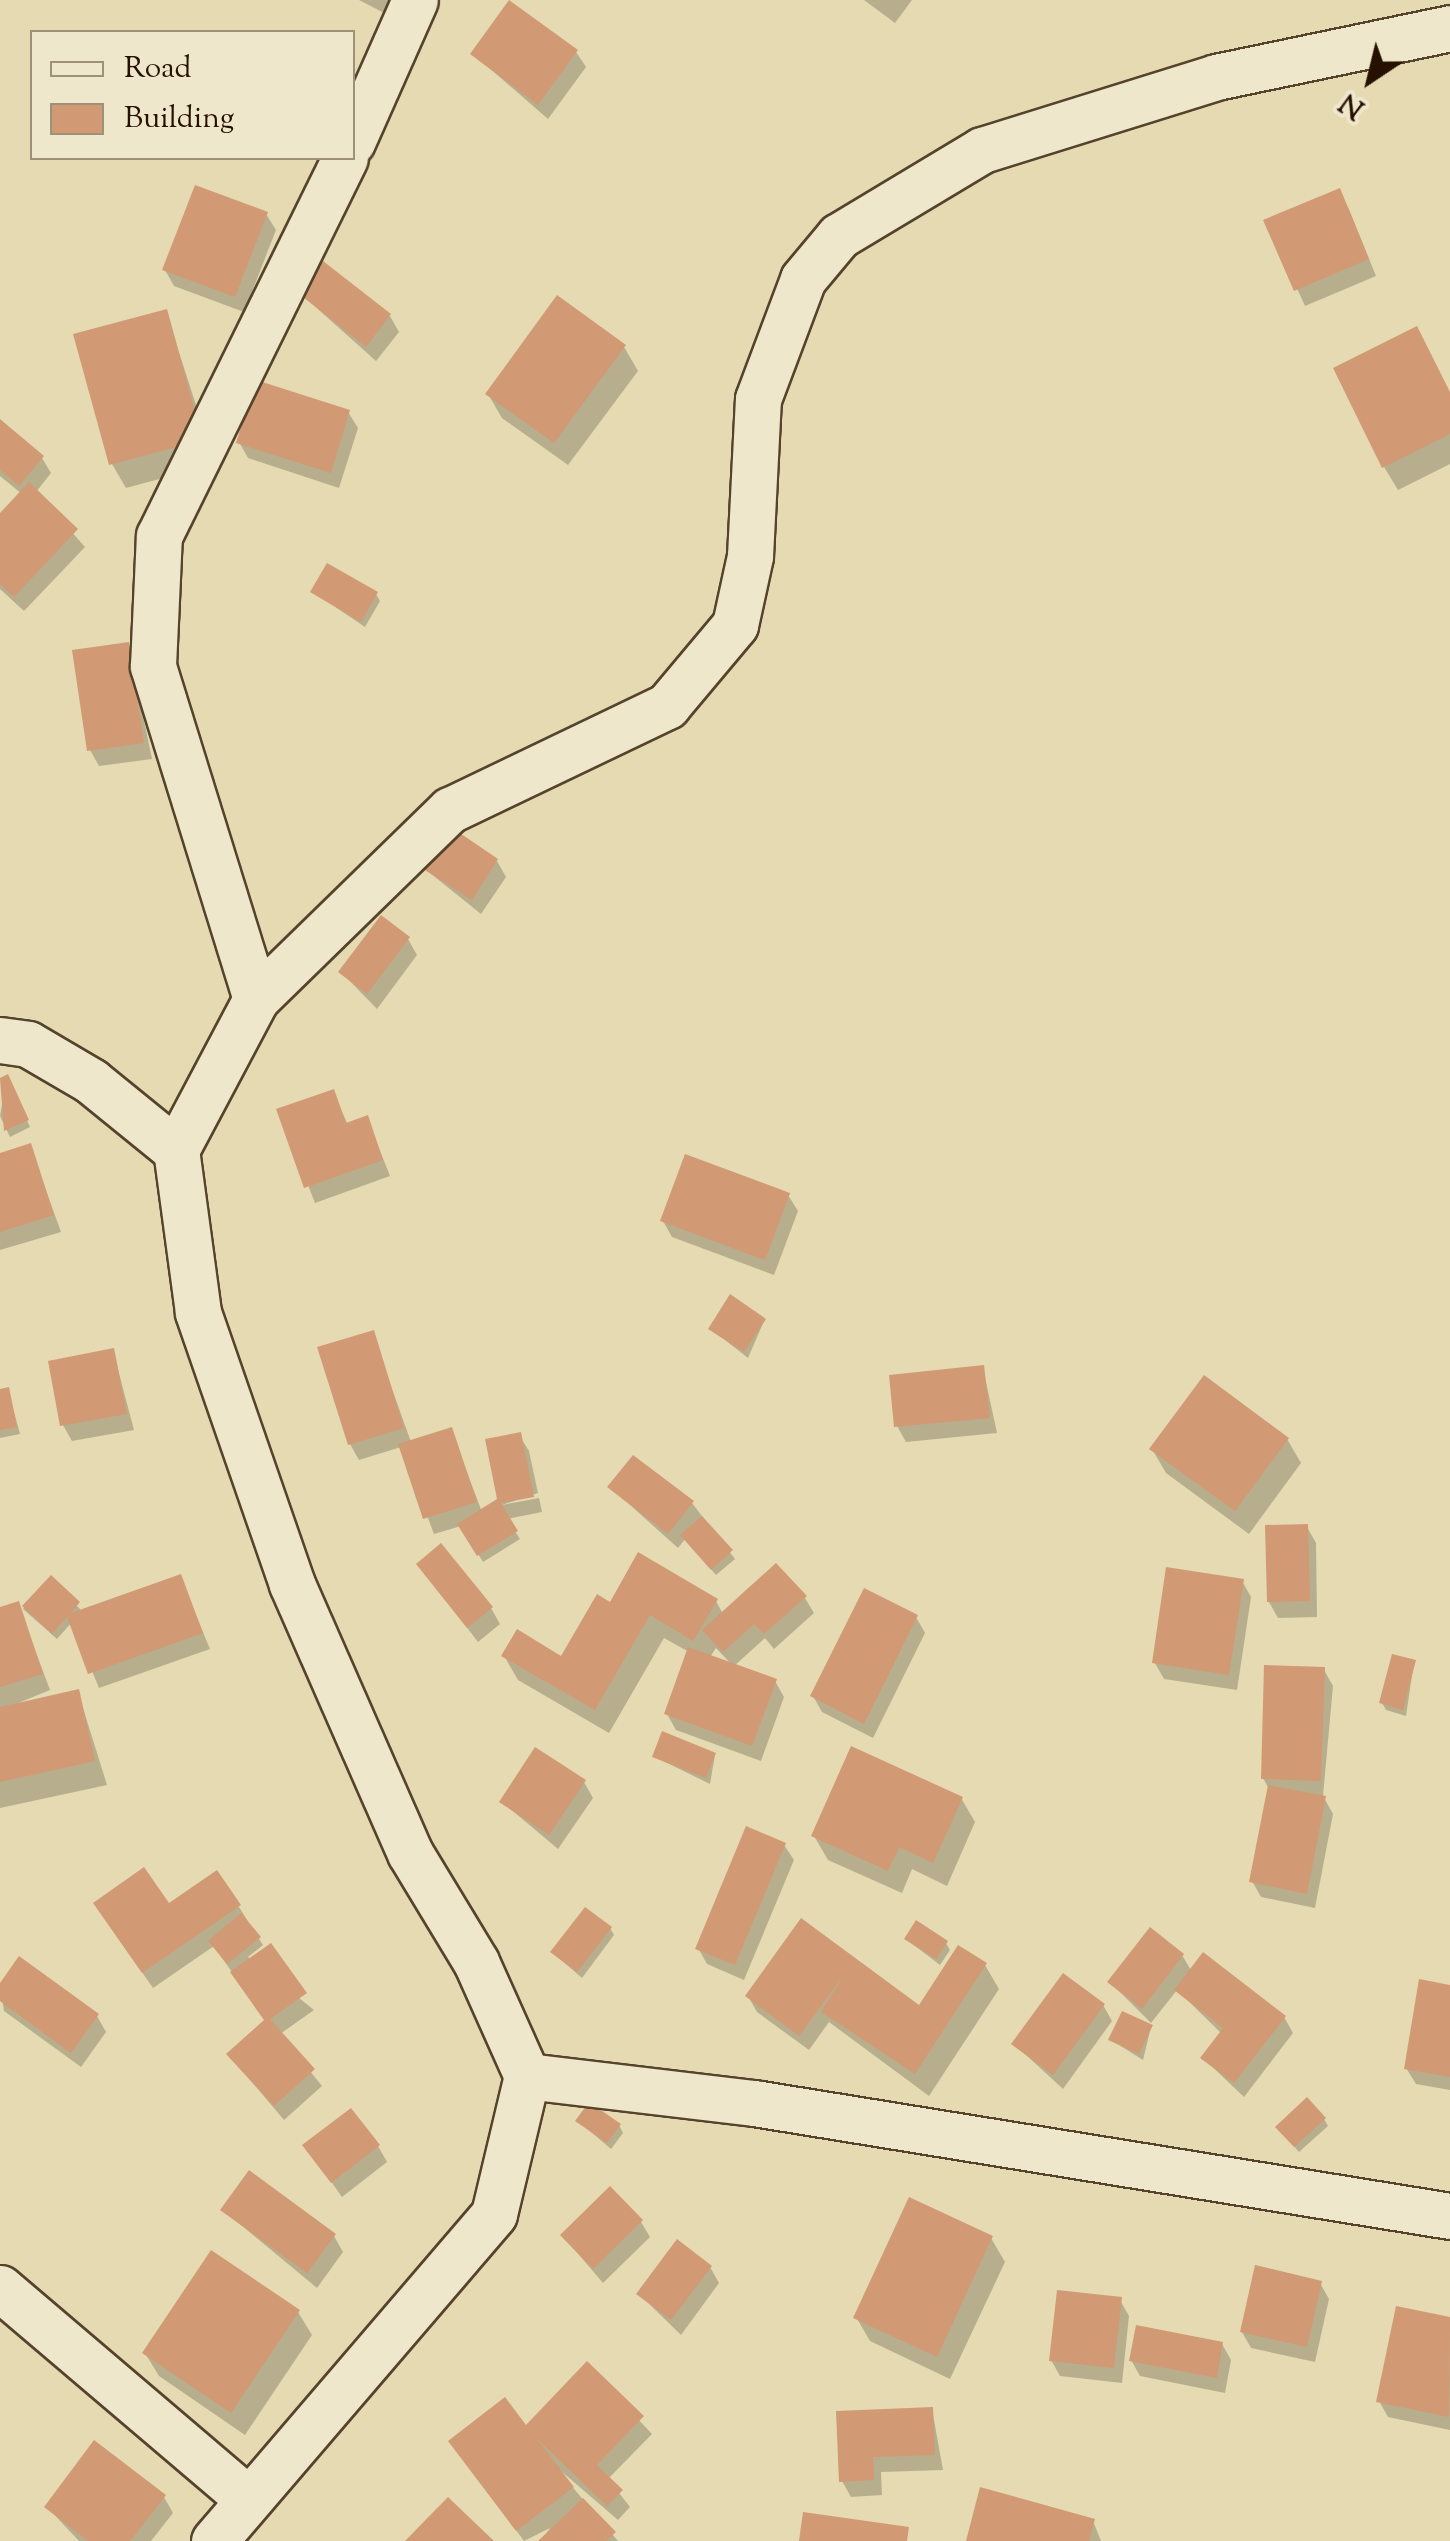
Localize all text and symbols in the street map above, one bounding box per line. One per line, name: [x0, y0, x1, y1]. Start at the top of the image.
legend: [30, 30, 355, 160]
north arrow: [1320, 30, 1420, 130]
text: Road: [124, 48, 191, 91]
text: N: [1332, 82, 1373, 127]
text: Building: [124, 98, 234, 141]

